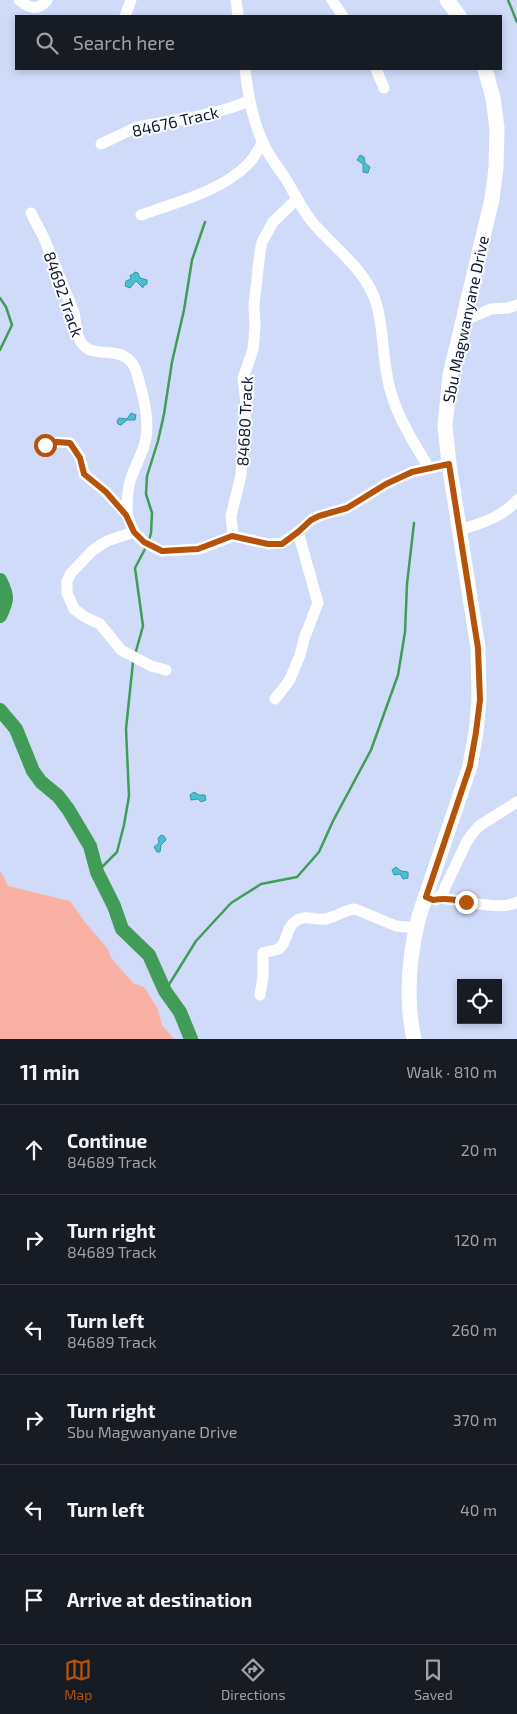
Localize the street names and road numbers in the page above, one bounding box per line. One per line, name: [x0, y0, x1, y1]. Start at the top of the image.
street label: 84676 Track: [130, 102, 220, 140]
street label: Sbu Magwanyane Drive: [438, 234, 492, 404]
street label: 84692 Track: [41, 249, 87, 339]
street label: 84680 Track: [232, 375, 256, 467]

